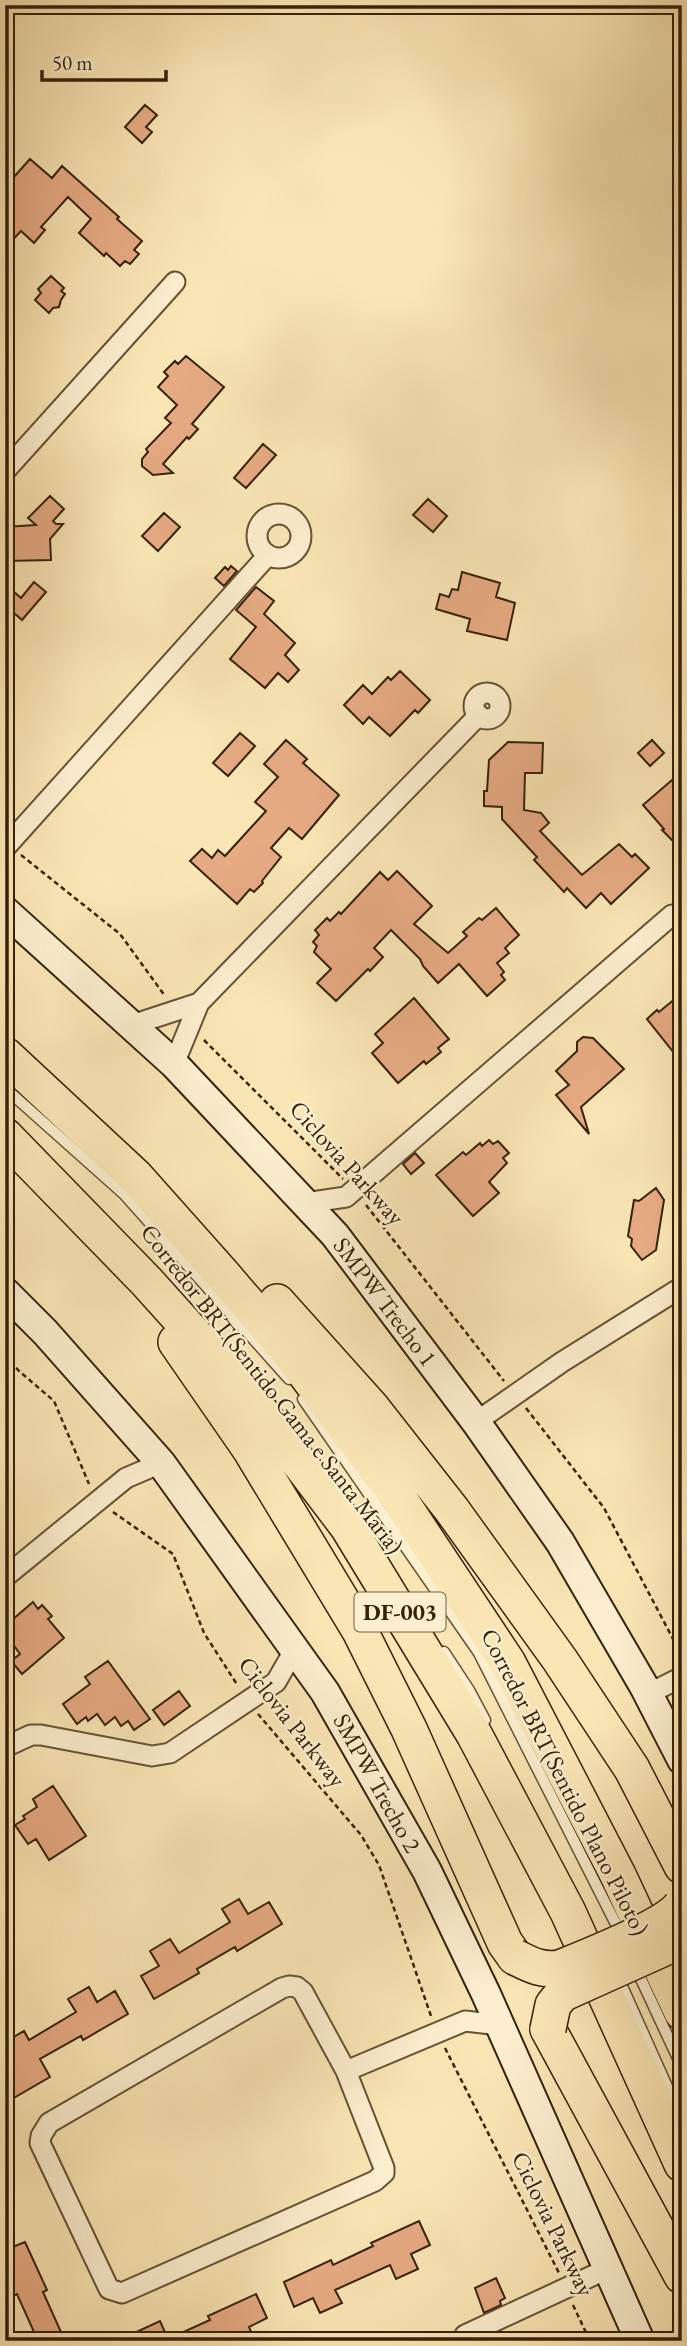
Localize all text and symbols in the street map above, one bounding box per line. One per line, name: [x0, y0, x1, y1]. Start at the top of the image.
scale bar: [42, 38, 166, 82]
text: 50 m: [52, 49, 93, 76]
street label: Ciclovia Parkway: [283, 1094, 412, 1232]
street label: Corredor BRT(Sentido Gama e Santa Maria): [134, 1218, 411, 1560]
street label: SMPW Trecho 1: [327, 1231, 444, 1373]
road number: DF-003: [354, 1592, 446, 1632]
street label: Corredor BRT(Sentido Plano Piloto): [474, 1623, 657, 1940]
street label: Ciclovia Parkway: [232, 1650, 353, 1794]
street label: SMPW Trecho 2: [327, 1708, 429, 1858]
street label: Ciclovia Parkway: [505, 2146, 602, 2302]

